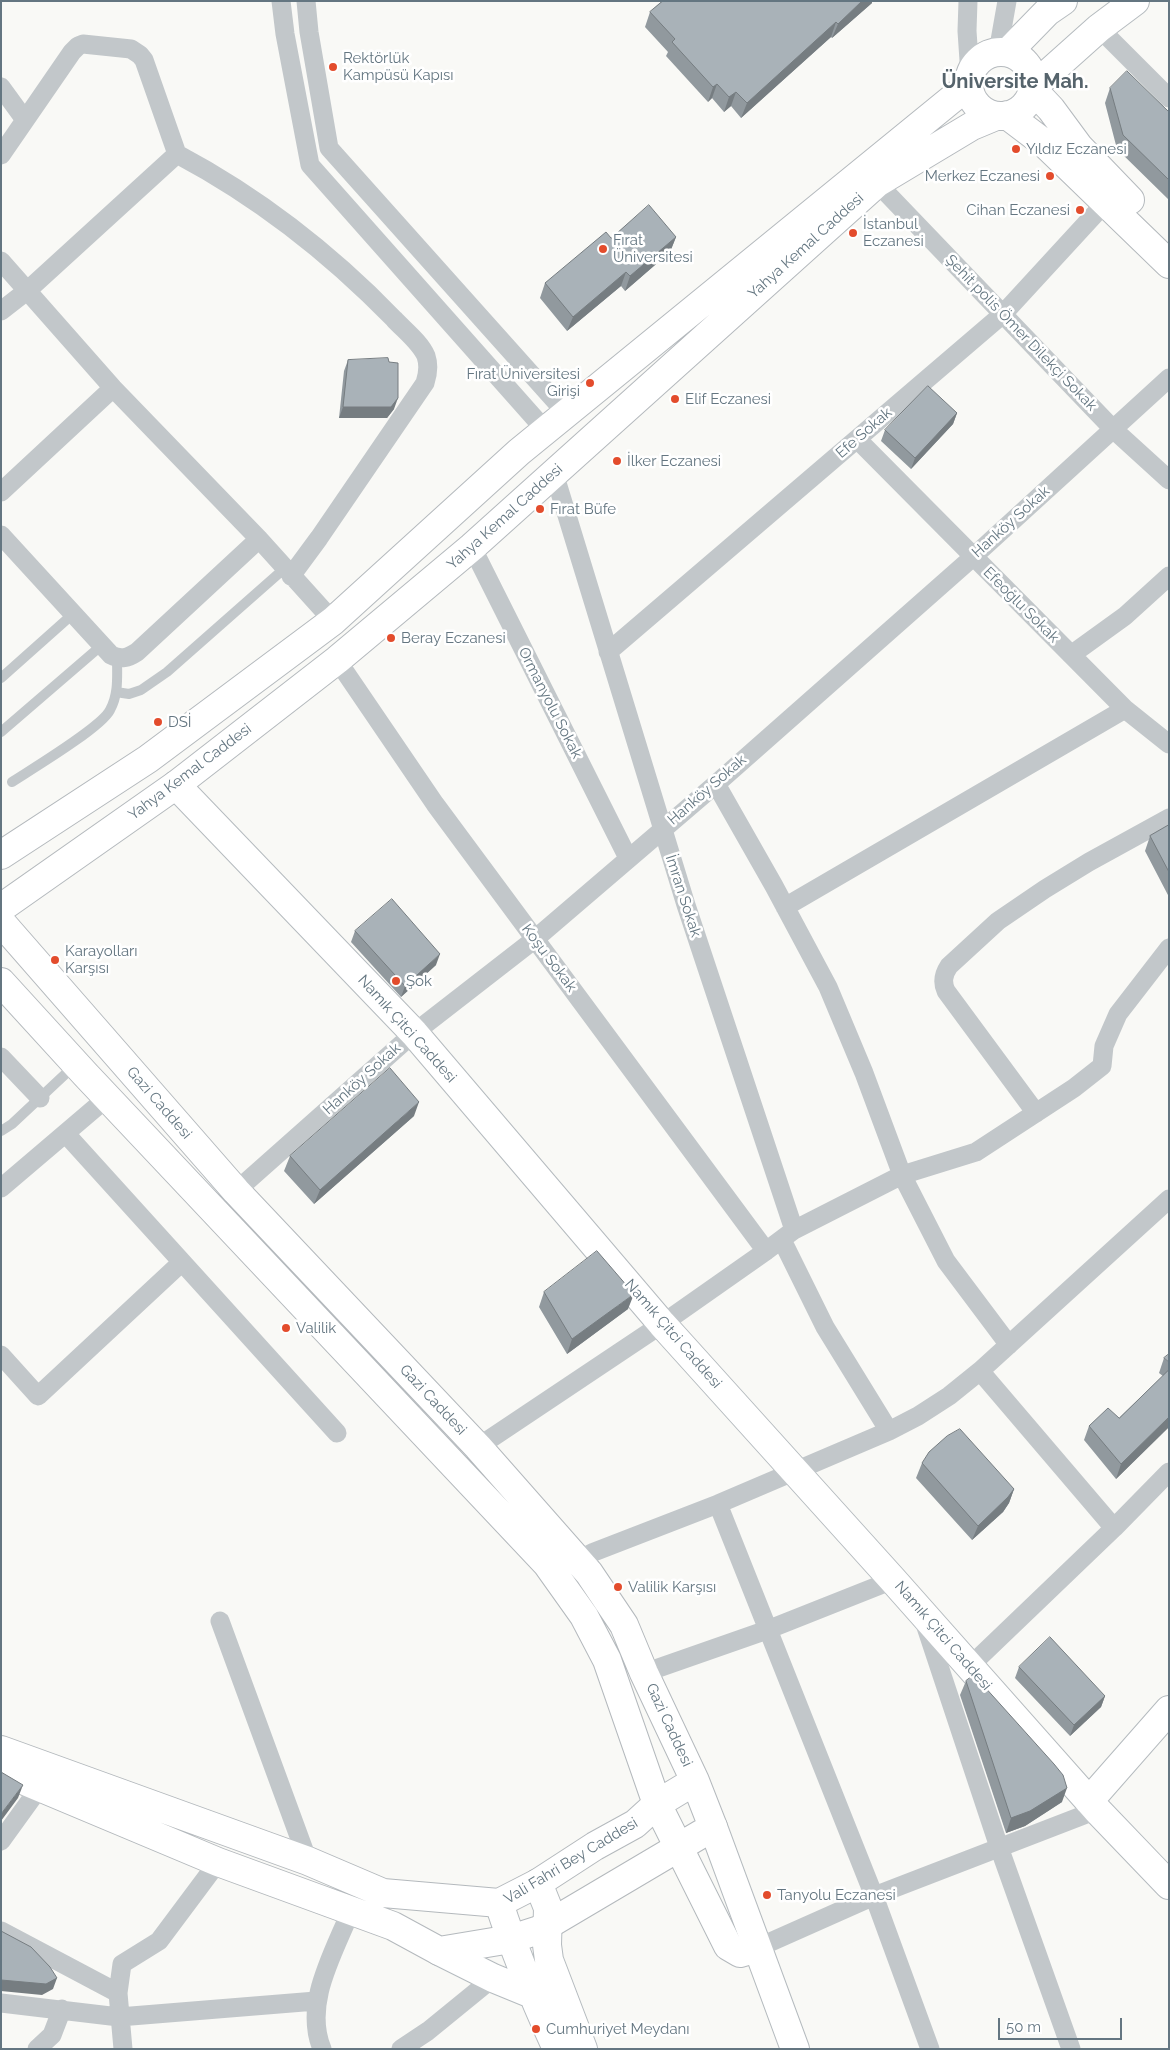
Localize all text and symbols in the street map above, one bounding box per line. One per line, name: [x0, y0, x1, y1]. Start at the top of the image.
place label: Rektörlük Kampüsü Kapısı: [343, 49, 454, 84]
marker: Rektörlük Kampüsü Kapısı: [327, 61, 339, 73]
district label: Üniversite Mah.: [942, 70, 1088, 94]
place label: Yıldız Eczanesi: [1026, 140, 1127, 158]
marker: Yıldız Eczanesi: [1010, 143, 1022, 155]
place label: Merkez Eczanesi: [925, 167, 1040, 185]
marker: Merkez Eczanesi: [1044, 170, 1056, 182]
street label: Yahya Kemal Caddesi: [744, 189, 868, 303]
place label: Cihan Eczanesi: [966, 201, 1070, 219]
marker: Cihan Eczanesi: [1074, 204, 1086, 216]
place label: İstanbul Eczanesi: [863, 215, 924, 250]
marker: İstanbul Eczanesi: [847, 227, 859, 239]
place label: Fırat Üniversitesi: [613, 231, 693, 266]
marker: Fırat Üniversitesi: [597, 243, 609, 255]
street label: Şehit polis Ömer Dilekçi Sokak: [942, 251, 1100, 415]
place label: Fırat Üniversitesi Girişi: [466, 365, 580, 400]
marker: Fırat Üniversitesi Girişi: [584, 377, 596, 389]
place label: Elif Eczanesi: [685, 390, 771, 408]
marker: Elif Eczanesi: [669, 393, 681, 405]
street label: Efe Sokak: [832, 404, 896, 462]
place label: İlker Eczanesi: [627, 452, 721, 470]
marker: İlker Eczanesi: [611, 455, 623, 467]
street label: Yahya Kemal Caddesi: [443, 460, 567, 574]
street label: Hanköy Sokak: [969, 482, 1053, 562]
place label: Fırat Büfe: [550, 500, 616, 518]
marker: Fırat Büfe: [534, 503, 546, 515]
street label: Efeoğlu Sokak: [979, 563, 1063, 647]
place label: Beray Eczanesi: [401, 629, 506, 647]
marker: Beray Eczanesi: [385, 632, 397, 644]
street label: Ormanyolu Sokak: [514, 644, 586, 762]
place label: DSİ: [168, 713, 192, 731]
marker: DSİ: [152, 716, 164, 728]
street label: Yahya Kemal Caddesi: [125, 720, 255, 824]
street label: Hanköy Sokak: [664, 751, 750, 829]
street label: İmran Sokak: [661, 853, 705, 939]
street label: Koşu Sokak: [518, 921, 580, 995]
place label: Karayolları Karşısı: [65, 942, 138, 977]
marker: Karayolları Karşısı: [49, 954, 61, 966]
street label: Namık Çitci Caddesi: [354, 971, 460, 1087]
place label: Şok: [406, 972, 432, 990]
marker: Şok: [390, 975, 402, 987]
street label: Hanköy Sokak: [320, 1039, 404, 1119]
street label: Gazi Caddesi: [123, 1063, 195, 1143]
street label: Namık Çitci Caddesi: [621, 1276, 725, 1392]
place label: Valilik: [296, 1319, 336, 1337]
marker: Valilik: [280, 1322, 292, 1334]
street label: Gazi Caddesi: [396, 1361, 470, 1439]
place label: Valilik Karşısı: [628, 1578, 716, 1596]
street label: Namık Çitci Caddesi: [891, 1578, 995, 1694]
marker: Valilik Karşısı: [612, 1581, 624, 1593]
street label: Gazi Caddesi: [642, 1680, 696, 1770]
street label: Vali Fahri Bey Caddesi: [501, 1814, 641, 1908]
place label: Tanyolu Eczanesi: [777, 1886, 896, 1904]
marker: Tanyolu Eczanesi: [761, 1889, 773, 1901]
scale bar: [1000, 2008, 1124, 2040]
text: 50 m: [1006, 2018, 1041, 2036]
place label: Cumhuriyet Meydanı: [546, 2020, 690, 2038]
marker: Cumhuriyet Meydanı: [530, 2023, 542, 2035]

